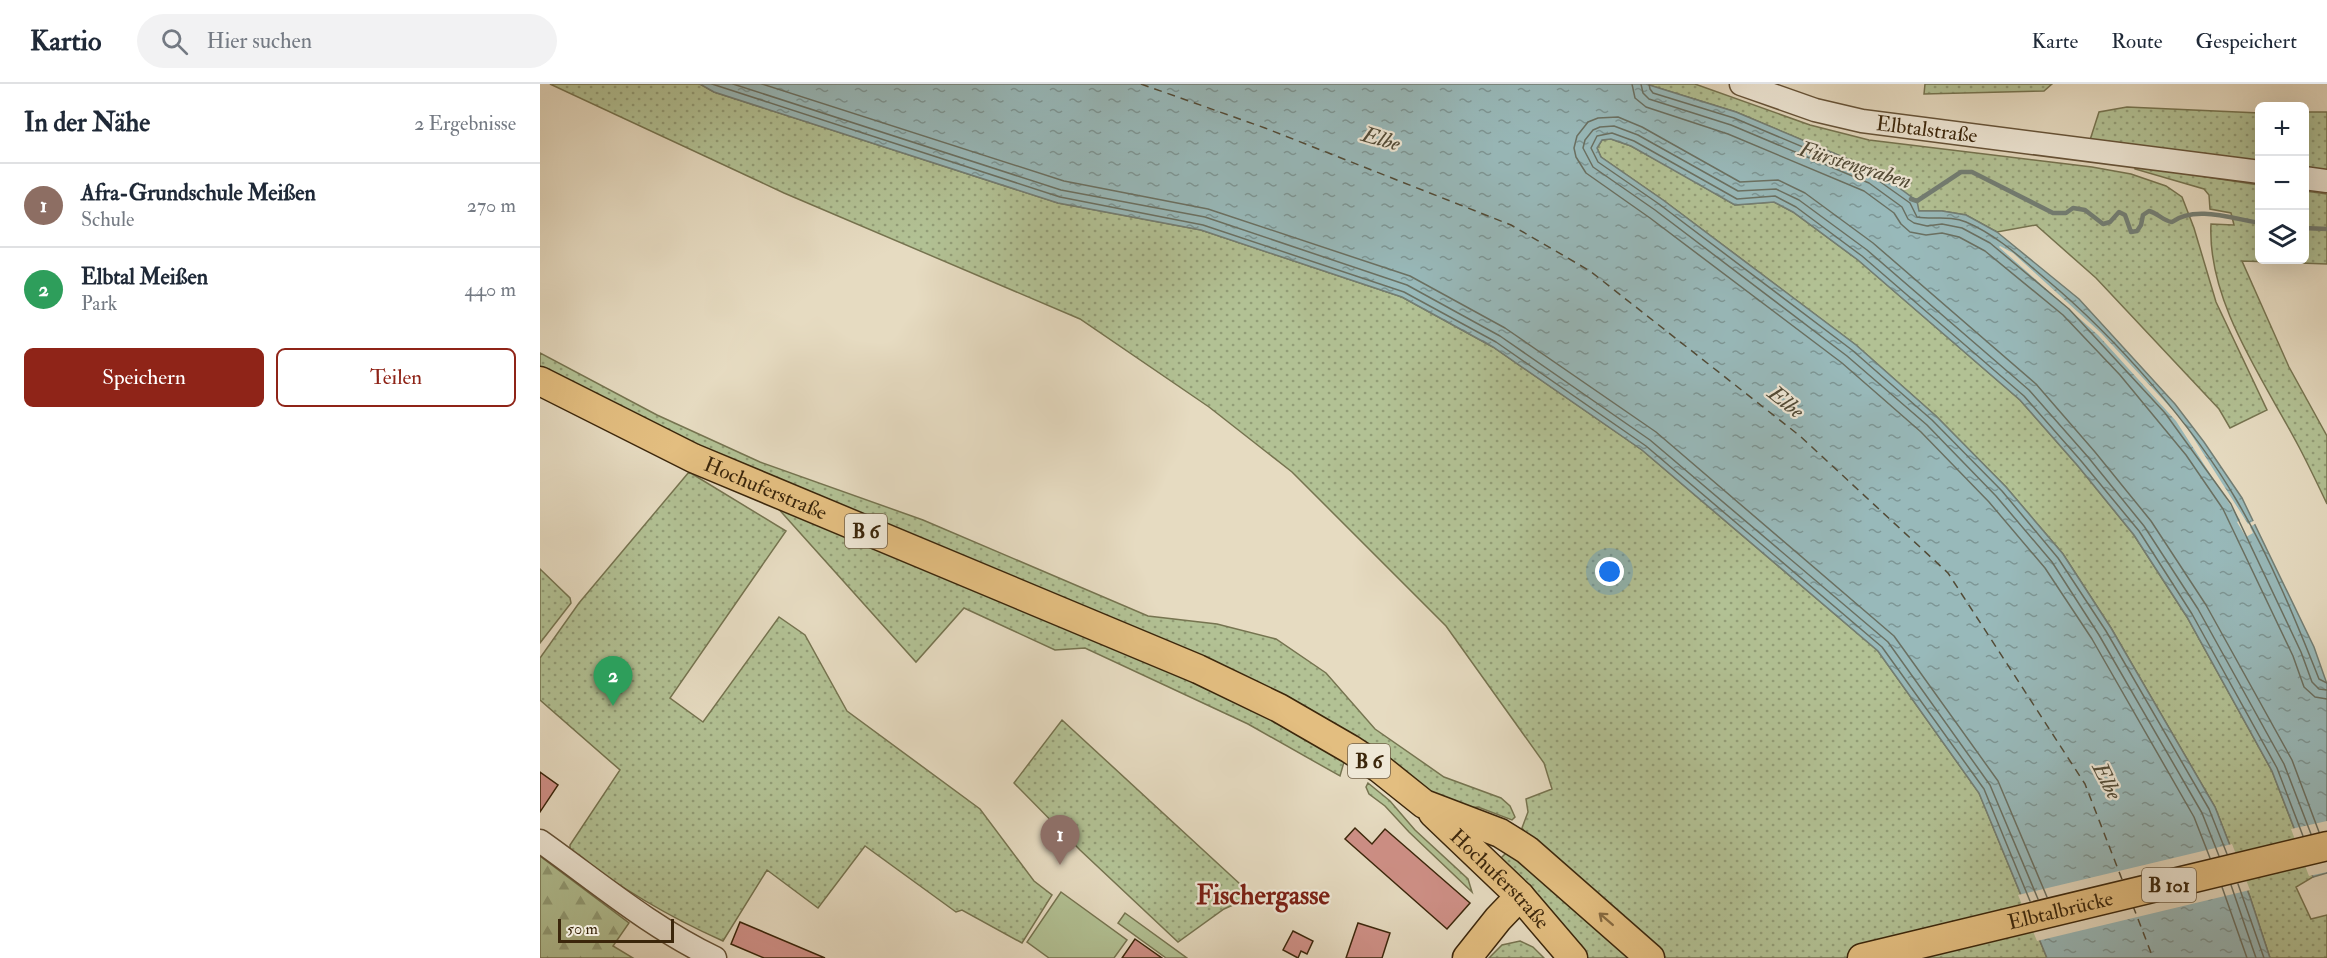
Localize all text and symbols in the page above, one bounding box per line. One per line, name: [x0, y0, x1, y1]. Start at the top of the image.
search box: [137, 14, 557, 68]
text: Kartio: [30, 24, 101, 59]
icon: search: [158, 25, 191, 58]
text: Hier suchen: [206, 27, 312, 55]
text: Karte: [2032, 28, 2078, 55]
text: Route: [2111, 28, 2163, 55]
text: Gespeichert: [2196, 28, 2297, 55]
map controls: [2255, 102, 2309, 264]
button: +: [2255, 102, 2309, 156]
text: In der Nähe: [24, 107, 150, 139]
street label: Elbtalstraße: [1874, 109, 1979, 149]
text: 2 Ergebnisse: [414, 111, 516, 136]
water label: Elbe: [1357, 120, 1404, 158]
water label: Fürstengraben: [1794, 134, 1915, 195]
button: −: [2255, 156, 2309, 210]
text: Afra-Grundschule Meißen: [81, 179, 316, 207]
text: 1: [40, 193, 47, 218]
text: 270 m: [467, 193, 516, 218]
text: Schule: [81, 207, 134, 232]
button: layers: [2255, 210, 2309, 264]
text: Elbtal Meißen: [81, 263, 208, 291]
text: 2: [38, 277, 49, 302]
text: 440 m: [464, 277, 516, 302]
text: Park: [81, 291, 117, 316]
button: Speichern: [24, 348, 264, 407]
button: Teilen: [276, 348, 516, 407]
water label: Elbe: [1761, 378, 1810, 425]
street label: Hochuferstraße: [700, 451, 832, 526]
road number: B 6: [845, 514, 887, 548]
your location: [1595, 557, 1624, 586]
pin: 2: [594, 656, 632, 706]
road number: B 6: [1348, 744, 1390, 778]
water label: Elbe: [2085, 756, 2129, 805]
pin: 1: [1040, 816, 1080, 865]
street label: Hochuferstraße: [1444, 823, 1556, 935]
road number: B 101: [2142, 868, 2196, 902]
district label: Fischergasse: [1196, 879, 1331, 913]
street label: Elbtalbrücke: [2005, 884, 2116, 936]
one-way arrow: [1599, 912, 1614, 926]
scale bar: [558, 916, 674, 944]
text: 50 m: [567, 919, 598, 939]

